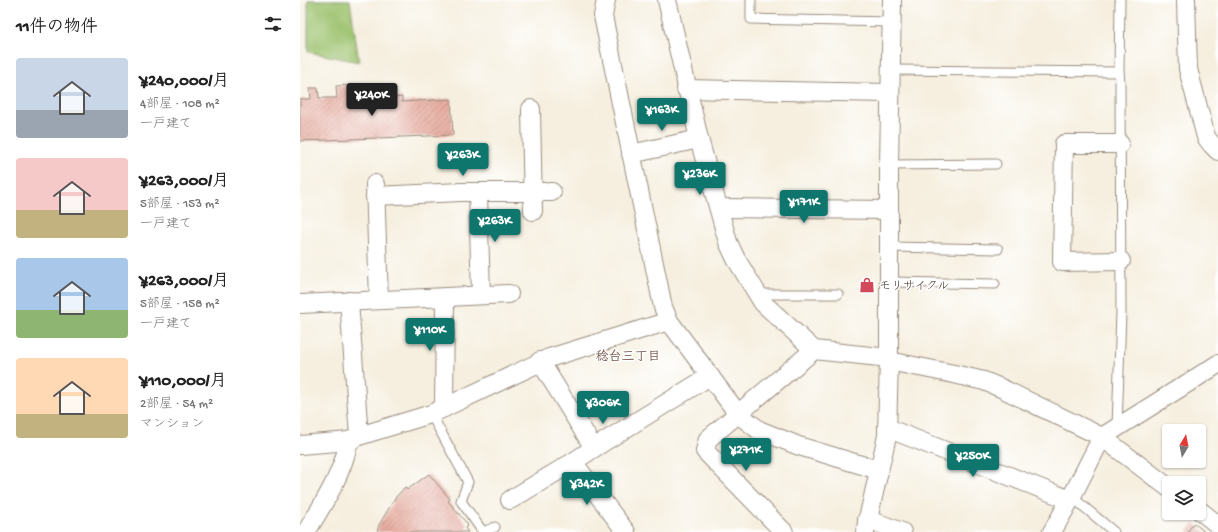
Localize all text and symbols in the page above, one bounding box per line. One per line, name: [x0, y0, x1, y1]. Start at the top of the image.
icon: filters: [262, 13, 284, 35]
text: 11件の物件: [16, 18, 98, 38]
text: ¥240,000/月: [140, 72, 229, 92]
icon: home: [48, 74, 96, 122]
pin: ¥240K: [344, 83, 400, 117]
text: ¥240K: [355, 88, 389, 103]
text: 4部屋 · 108 m²: [140, 97, 220, 112]
pin: ¥163K: [634, 98, 690, 132]
text: ¥163K: [646, 103, 678, 118]
text: 一戸建て: [140, 117, 192, 132]
pin: ¥263K: [435, 143, 491, 177]
text: ¥263K: [447, 148, 479, 163]
pin: ¥236K: [672, 162, 728, 196]
text: ¥236K: [684, 167, 716, 182]
text: ¥263,000/月: [140, 172, 229, 192]
icon: home: [48, 174, 96, 222]
pin: ¥171K: [776, 190, 832, 224]
text: ¥171K: [789, 195, 819, 210]
text: 5部屋 · 153 m²: [140, 197, 219, 212]
pin: ¥263K: [467, 209, 523, 243]
text: ¥263K: [479, 214, 511, 229]
text: 一戸建て: [140, 217, 192, 232]
text: ¥263,000/月: [140, 272, 229, 292]
icon: home: [48, 274, 96, 322]
shop icon: モリサイクル: [858, 276, 876, 294]
place label: モリサイクル: [879, 280, 949, 294]
text: 5部屋 · 158 m²: [140, 297, 220, 312]
text: 一戸建て: [140, 317, 192, 332]
pin: ¥110K: [402, 318, 458, 352]
text: ¥110K: [414, 323, 446, 338]
district label: 稔台三丁目: [595, 349, 661, 365]
text: ¥110,000/月: [140, 372, 227, 392]
icon: home: [48, 374, 96, 422]
pin: ¥306K: [575, 391, 631, 425]
text: ¥306K: [586, 396, 620, 411]
text: 2部屋 · 54 m²: [140, 397, 213, 412]
text: マンション: [140, 417, 204, 432]
north arrow: [1162, 424, 1206, 468]
map controls: [1162, 424, 1206, 520]
pin: ¥271K: [718, 438, 774, 472]
text: ¥271K: [730, 443, 762, 458]
pin: ¥250K: [945, 444, 1001, 478]
text: ¥250K: [956, 449, 990, 464]
pin: ¥342K: [559, 472, 615, 506]
button: layers: [1162, 476, 1206, 520]
text: ¥342K: [571, 477, 603, 492]

